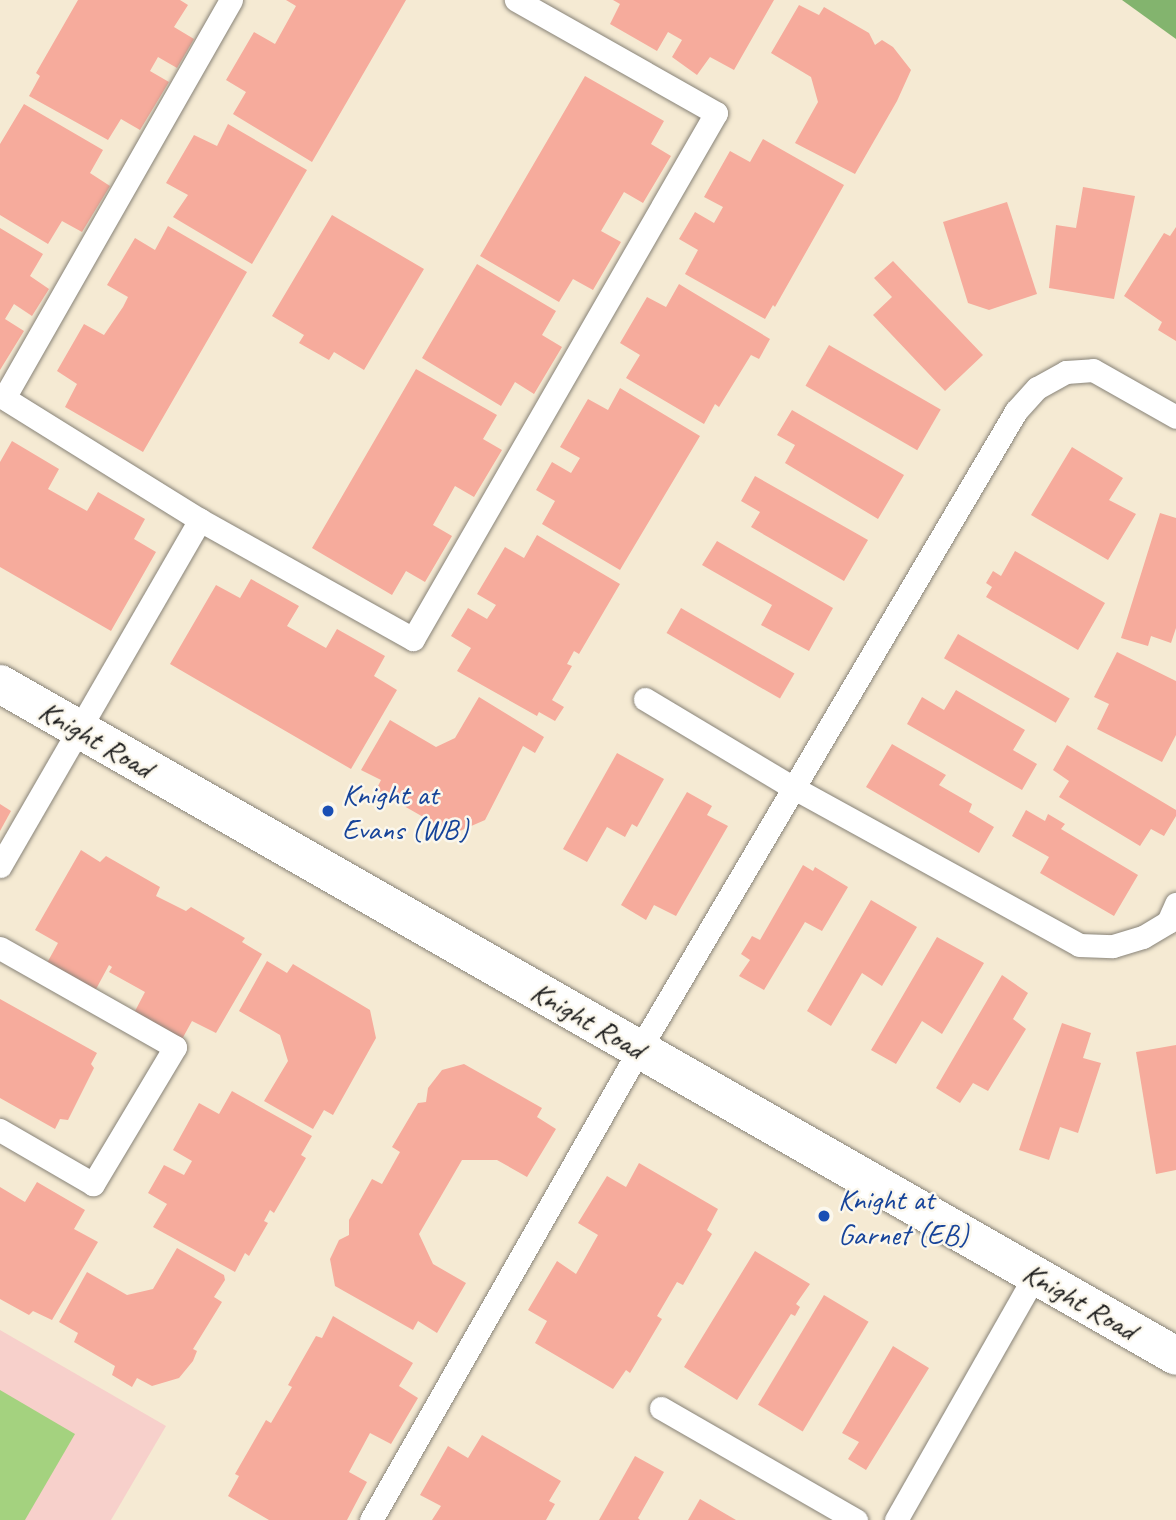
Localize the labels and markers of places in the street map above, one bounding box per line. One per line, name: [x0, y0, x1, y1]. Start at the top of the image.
place label: Knight at Evans (WB): [342, 776, 468, 846]
marker: Knight at Evans (WB): [320, 803, 336, 819]
place label: Knight at Garnet (EB): [838, 1181, 968, 1252]
marker: Knight at Garnet (EB): [816, 1208, 832, 1224]

